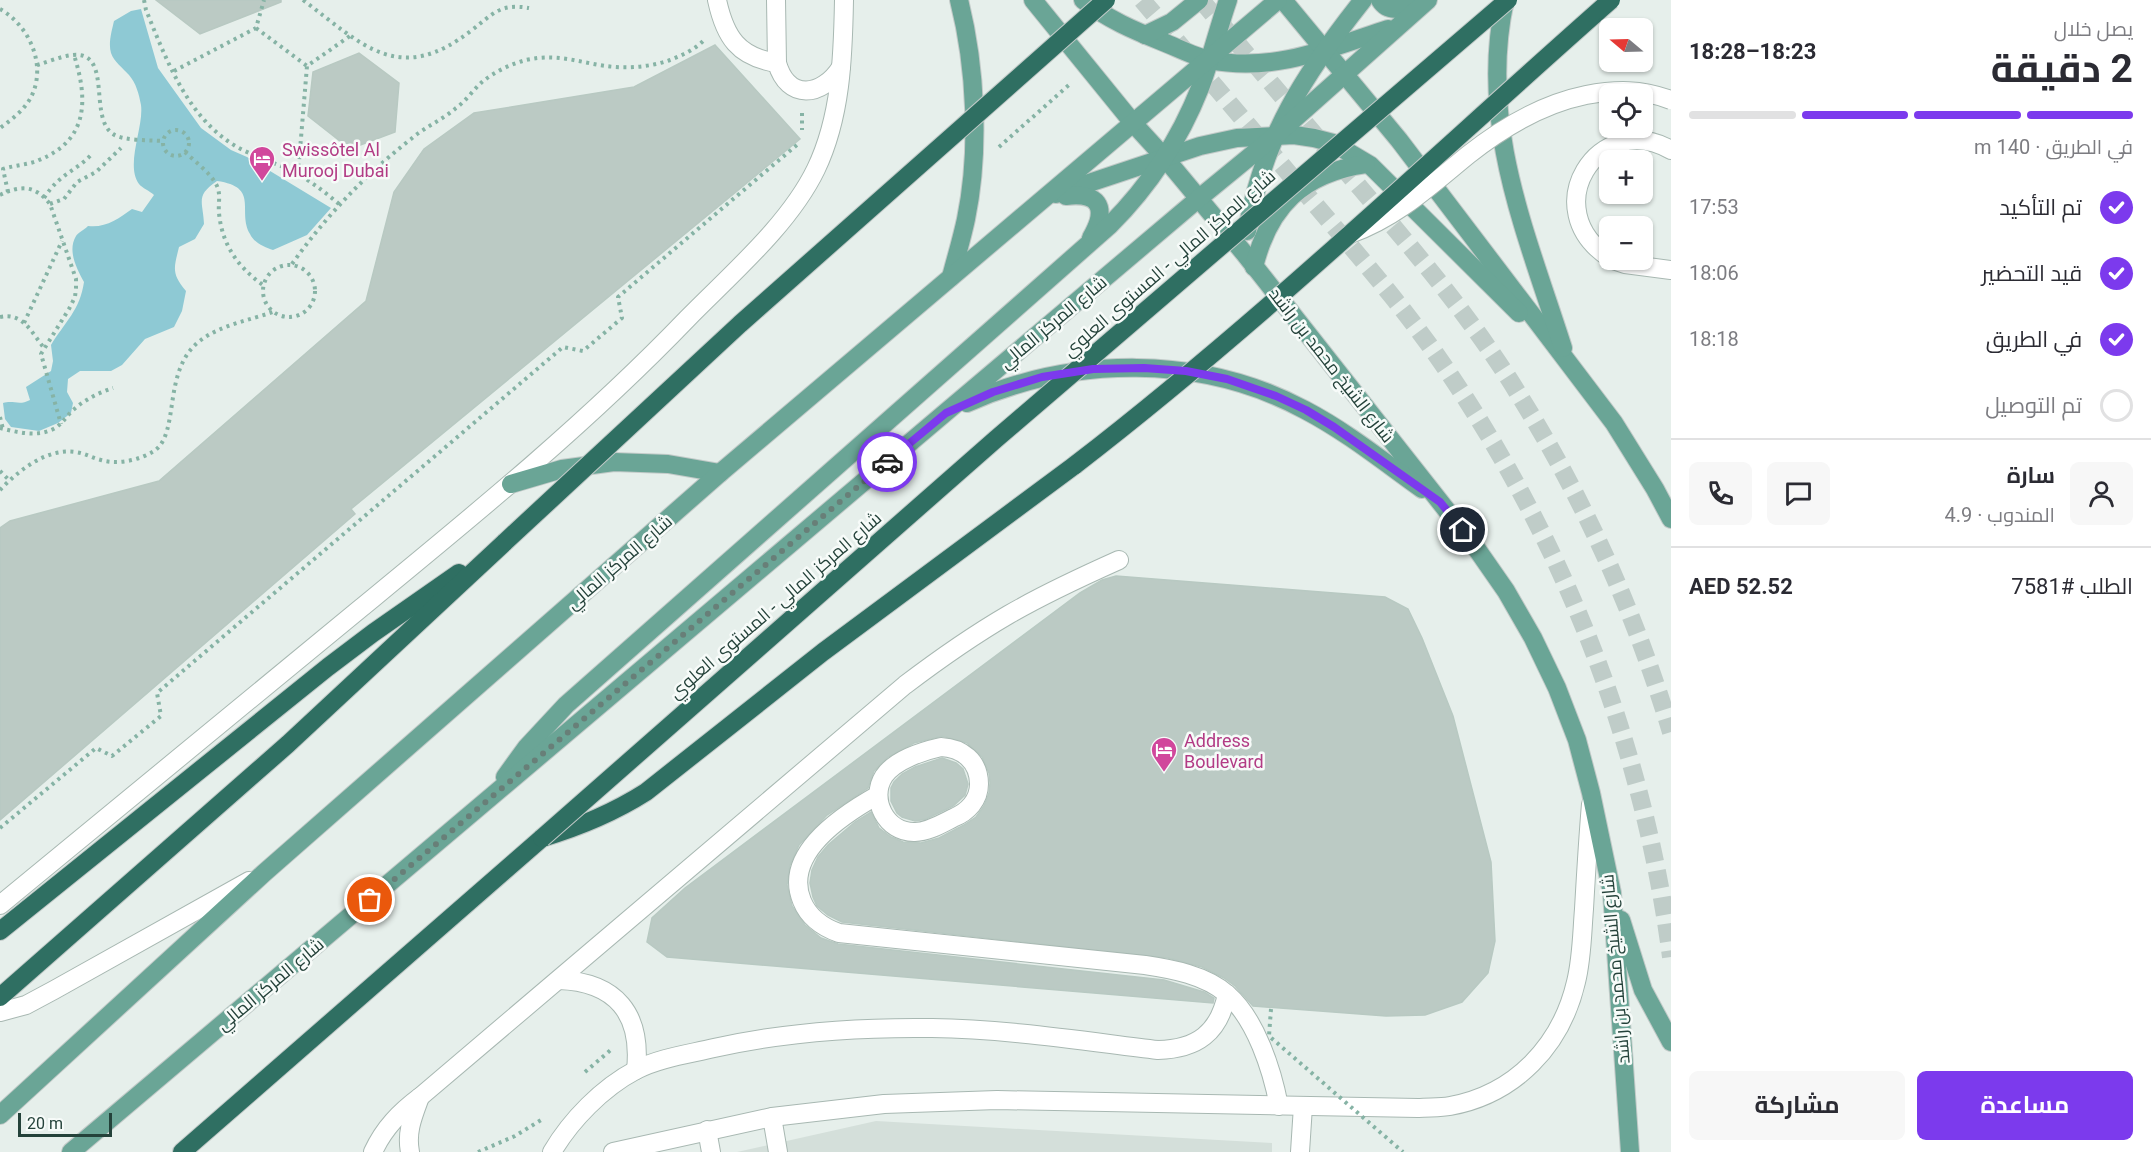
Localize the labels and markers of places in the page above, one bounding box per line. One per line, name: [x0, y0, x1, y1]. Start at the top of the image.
place label: Swissôtel Al Murooj Dubai: [282, 139, 389, 181]
hotel icon: Swissôtel Al Murooj Dubai: [247, 144, 277, 182]
pin: [1437, 504, 1488, 555]
place label: Address Boulevard: [1184, 730, 1264, 772]
hotel icon: Address Boulevard: [1149, 735, 1179, 773]
pin: [344, 874, 395, 925]

